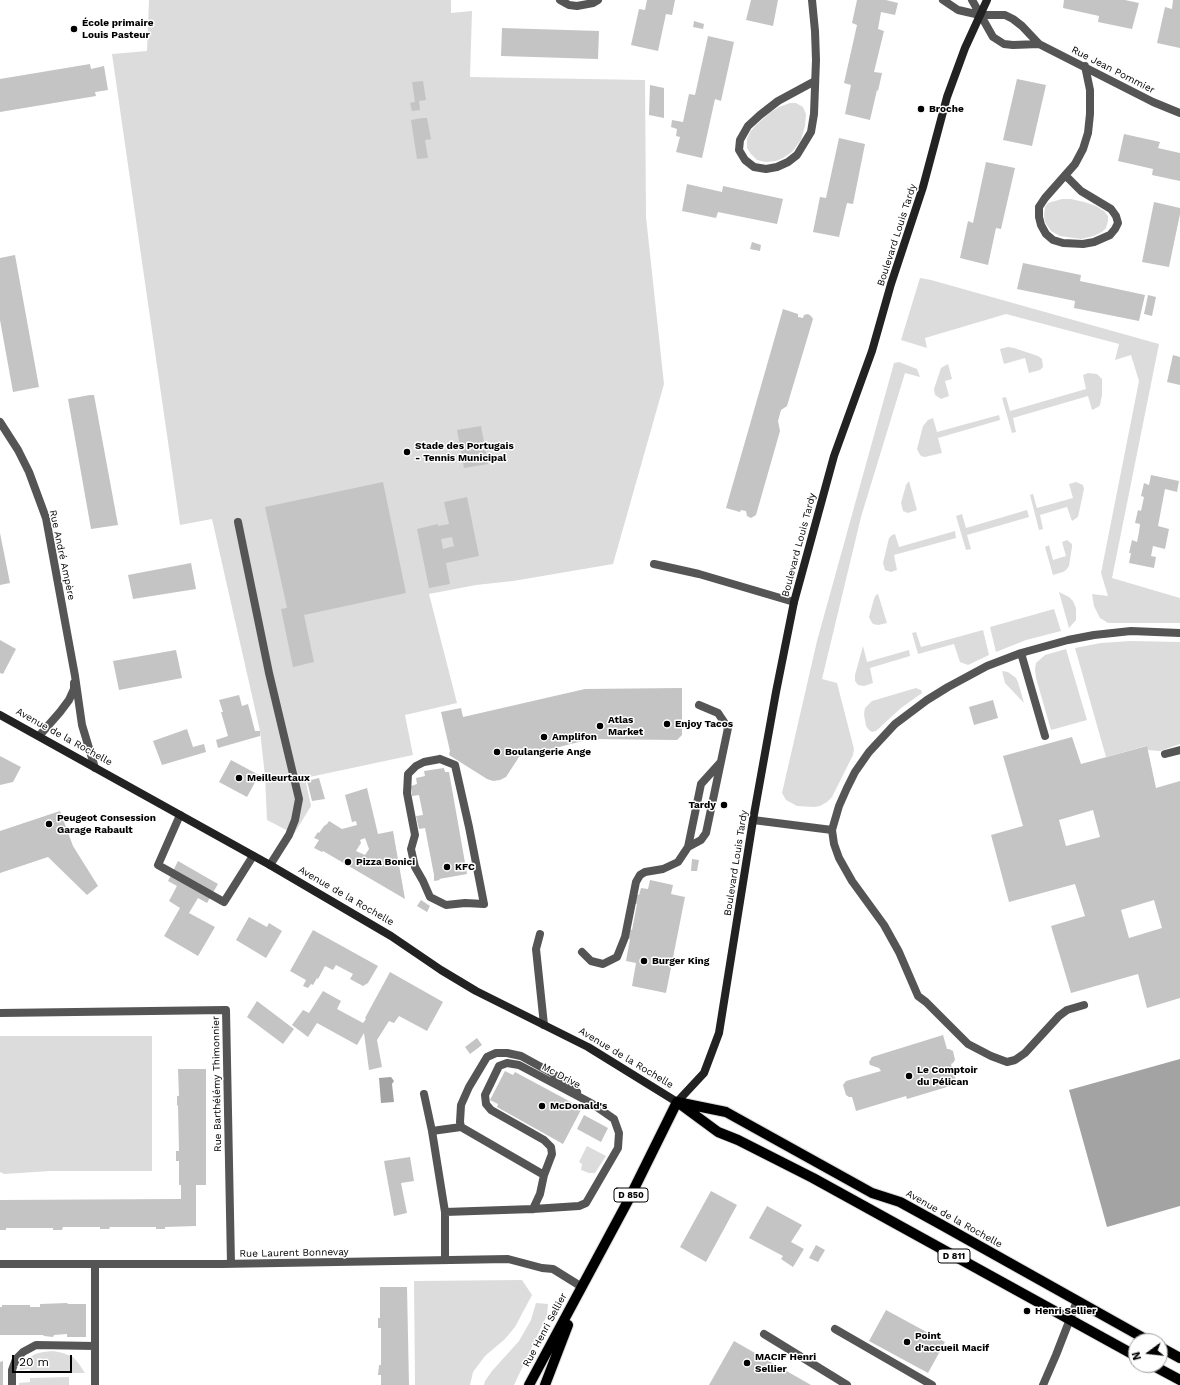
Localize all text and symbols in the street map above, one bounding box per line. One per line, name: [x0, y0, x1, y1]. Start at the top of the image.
place label: École primaire Louis Pasteur: [82, 17, 153, 40]
marker: École primaire Louis Pasteur: [69, 24, 79, 34]
street label: Rue Jean Pommier: [1069, 44, 1157, 96]
place label: Broche: [929, 103, 964, 115]
marker: Broche: [916, 104, 926, 114]
street label: Boulevard Louis Tardy: [875, 182, 919, 288]
place label: Stade des Portugais - Tennis Municipal: [415, 440, 514, 464]
marker: Stade des Portugais - Tennis Municipal: [402, 447, 412, 457]
street label: Boulevard Louis Tardy: [779, 492, 819, 598]
street label: Rue André Ampère: [47, 509, 77, 601]
street label: Avenue de la Rochelle: [14, 706, 114, 768]
place label: Atlas Market: [608, 714, 643, 738]
place label: Enjoy Tacos: [675, 718, 733, 730]
marker: Enjoy Tacos: [662, 719, 672, 729]
marker: Atlas Market: [595, 721, 605, 731]
place label: Amplifon: [552, 731, 597, 743]
marker: Amplifon: [539, 732, 549, 742]
place label: Boulangerie Ange: [505, 746, 591, 758]
marker: Boulangerie Ange: [492, 747, 502, 757]
place label: Meilleurtaux: [247, 772, 310, 784]
marker: Meilleurtaux: [234, 773, 244, 783]
place label: Tardy: [688, 799, 716, 811]
marker: Tardy: [719, 800, 729, 810]
street label: Boulevard Louis Tardy: [722, 809, 750, 917]
place label: Peugeot Consession Garage Rabault: [57, 812, 156, 836]
marker: Peugeot Consession Garage Rabault: [44, 819, 54, 829]
place label: Pizza Bonici: [356, 856, 415, 868]
marker: Pizza Bonici: [343, 857, 353, 867]
place label: KFC: [455, 861, 475, 873]
marker: KFC: [442, 862, 452, 872]
street label: Avenue de la Rochelle: [296, 864, 396, 928]
place label: Burger King: [652, 955, 709, 967]
marker: Burger King: [639, 956, 649, 966]
street label: Rue Barthélémy Thimonnier: [210, 1016, 224, 1152]
street label: Avenue de la Rochelle: [576, 1025, 676, 1091]
street label: Mc Drive: [539, 1061, 583, 1091]
place label: Le Comptoir du Pélican: [917, 1064, 978, 1088]
marker: Le Comptoir du Pélican: [904, 1071, 914, 1081]
place label: McDonald's: [550, 1100, 607, 1112]
marker: McDonald's: [537, 1101, 547, 1111]
road number: D 850: [614, 1188, 648, 1202]
street label: Avenue de la Rochelle: [904, 1188, 1004, 1250]
street label: Rue Laurent Bonnevay: [239, 1246, 349, 1260]
road number: D 811: [938, 1249, 970, 1263]
street label: Rue Henri Sellier: [520, 1291, 570, 1369]
place label: Henri Sellier: [1035, 1305, 1096, 1317]
marker: Henri Sellier: [1022, 1306, 1032, 1316]
place label: Point d'accueil Macif: [915, 1330, 989, 1354]
north arrow: [1128, 1333, 1168, 1373]
marker: Point d'accueil Macif: [902, 1337, 912, 1347]
scale bar: [14, 1347, 74, 1373]
text: N: [1130, 1350, 1144, 1362]
place label: MACIF Henri Sellier: [755, 1351, 816, 1374]
text: 20 m: [19, 1355, 49, 1369]
marker: MACIF Henri Sellier: [742, 1358, 752, 1368]

